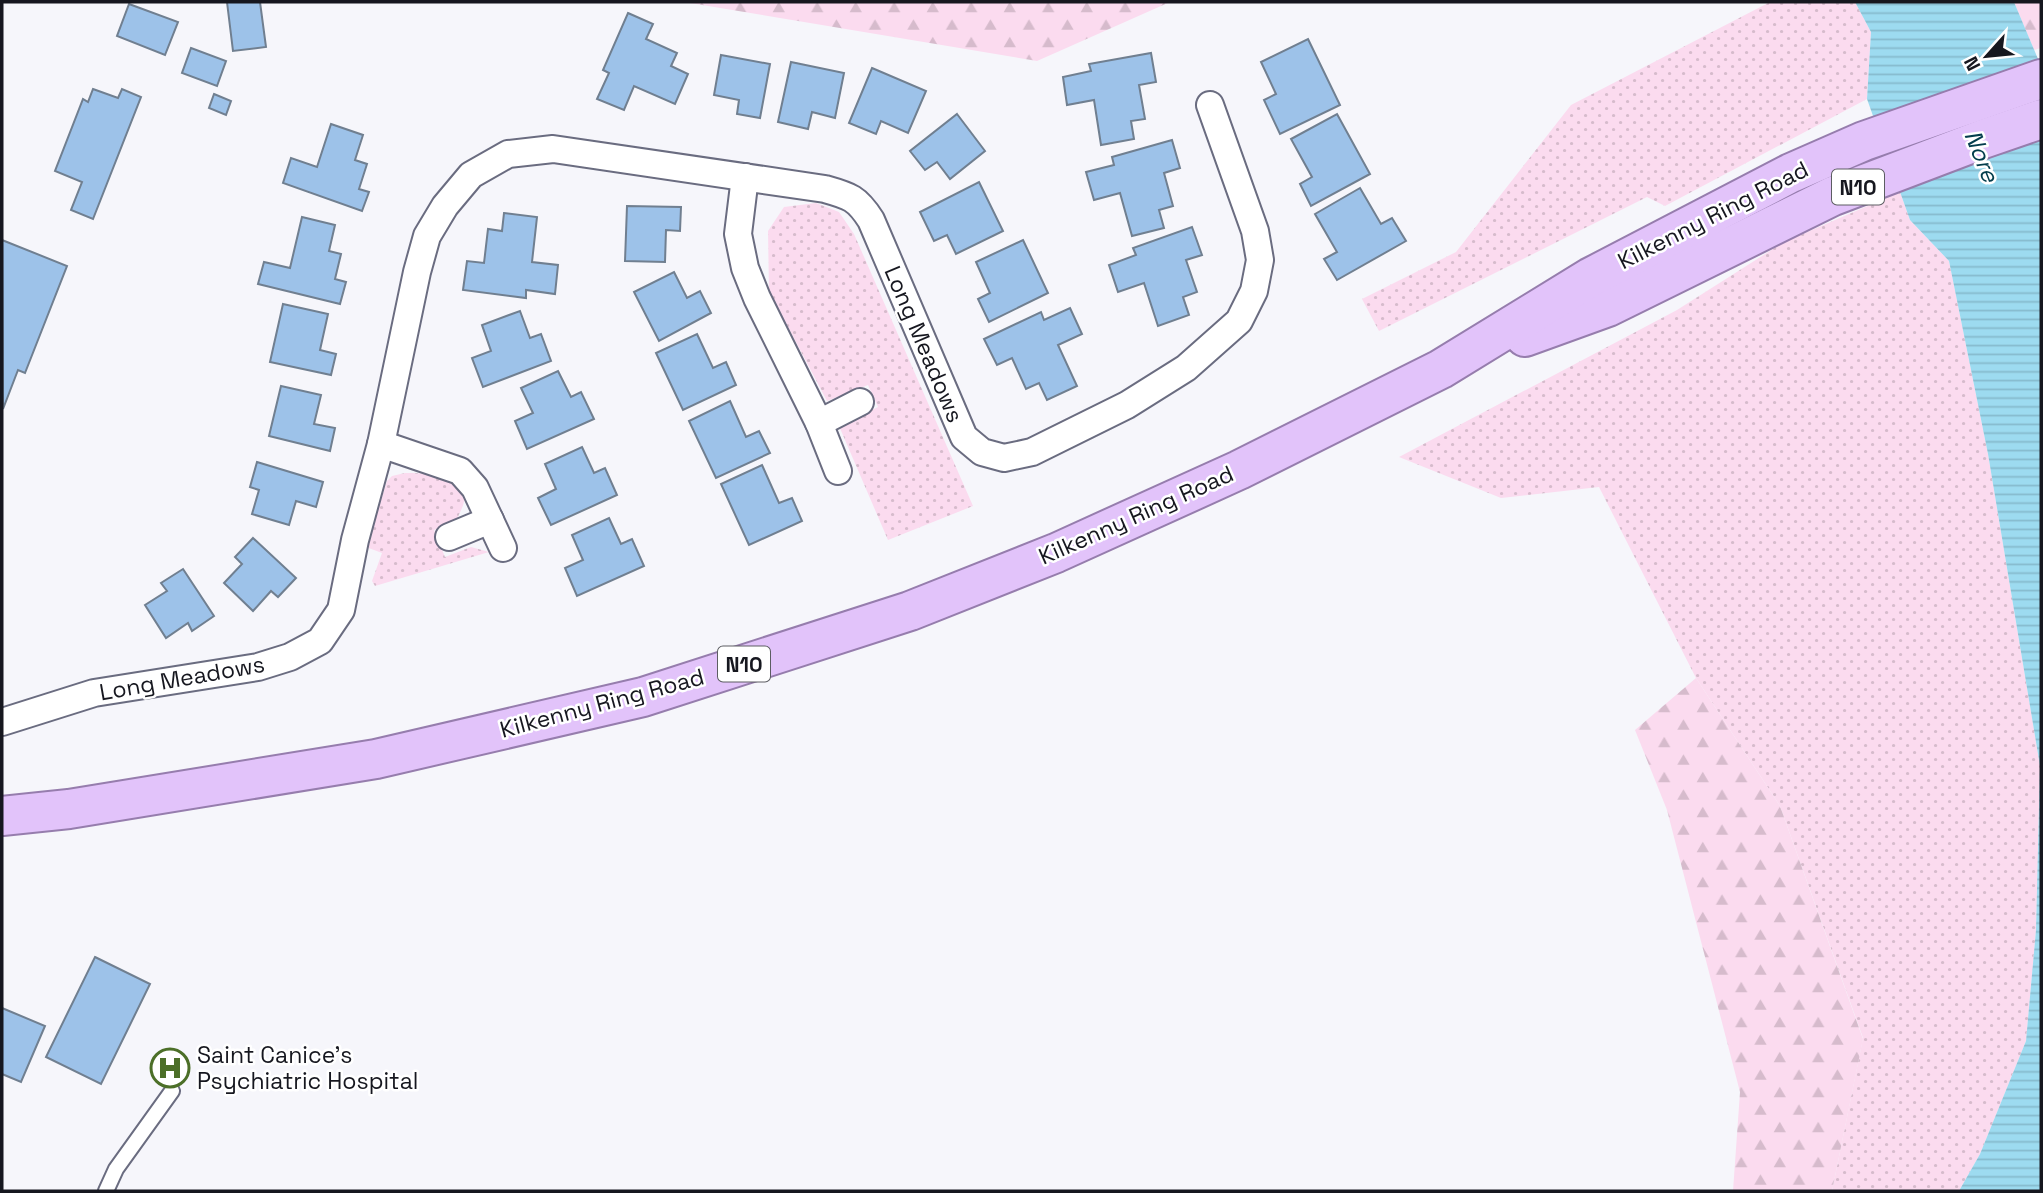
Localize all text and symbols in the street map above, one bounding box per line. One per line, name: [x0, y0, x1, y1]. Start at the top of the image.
north arrow: [1952, 21, 2022, 91]
text: N: [1958, 52, 1986, 75]
water label: Nore: [1958, 125, 2007, 187]
street label: Kilkenny Ring Road: [1613, 154, 1813, 276]
road number: N10: [1832, 170, 1884, 204]
street label: Long Meadows: [878, 261, 970, 427]
street label: Kilkenny Ring Road: [1034, 459, 1238, 571]
road number: N10: [718, 646, 770, 682]
street label: Long Meadows: [97, 649, 267, 707]
street label: Kilkenny Ring Road: [497, 661, 707, 745]
place label: Saint Canice's Psychiatric Hospital: [197, 1040, 419, 1096]
hospital icon: Saint Canice's Psychiatric Hospital: [149, 1047, 191, 1089]

